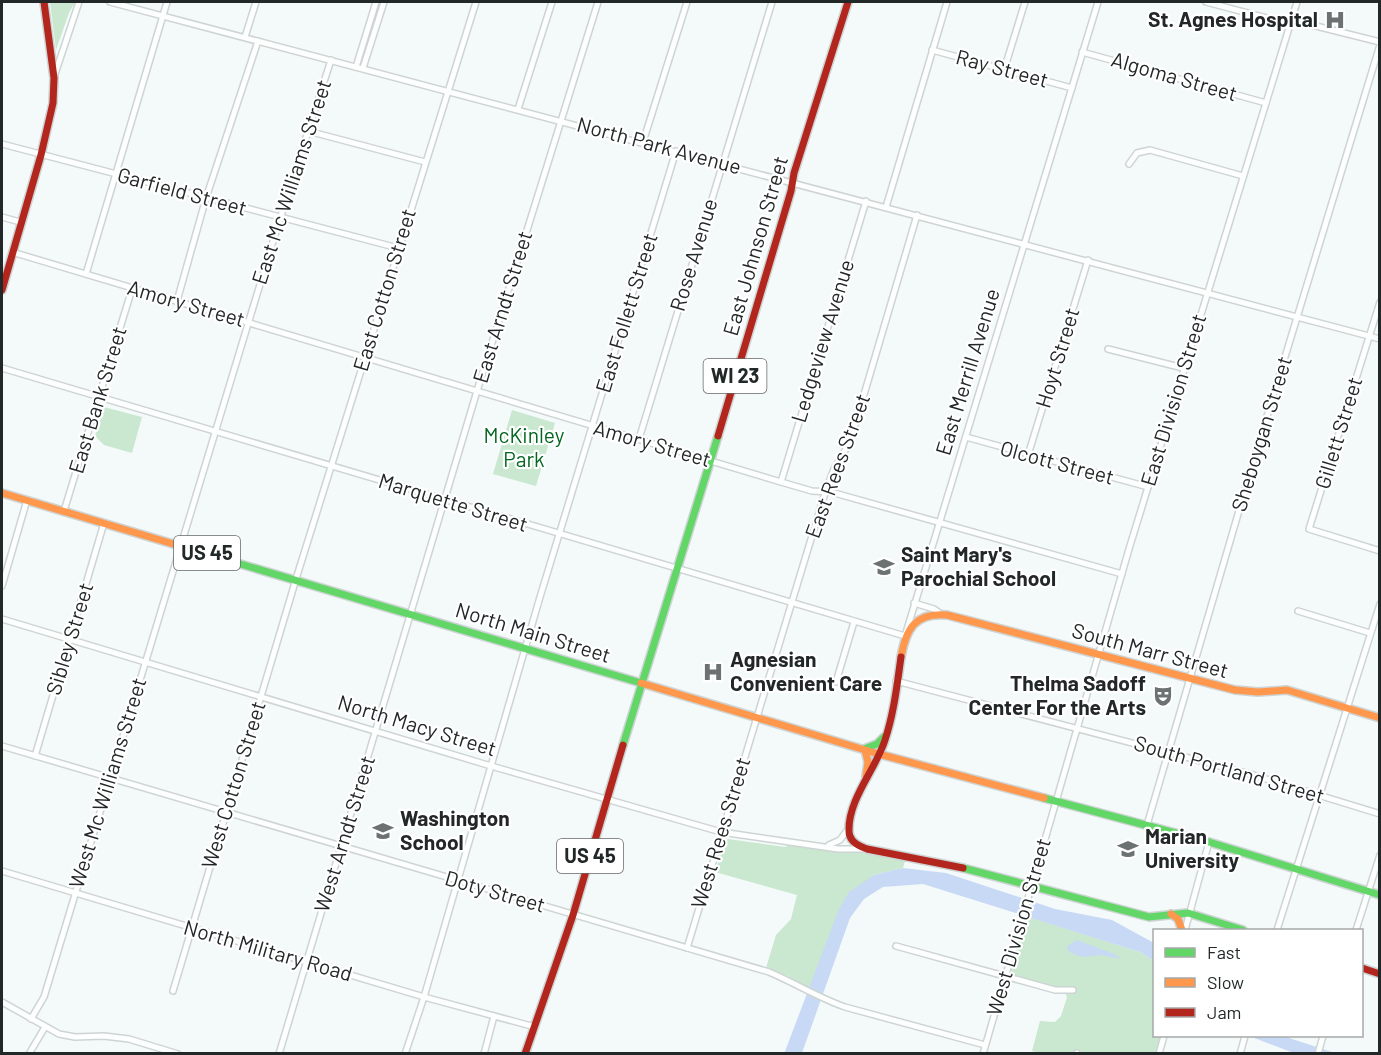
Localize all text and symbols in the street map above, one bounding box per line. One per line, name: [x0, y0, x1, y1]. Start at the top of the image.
place label: St. Agnes Hospital: [1148, 6, 1318, 31]
hospital icon: St. Agnes Hospital: [1323, 8, 1347, 32]
street label: Ray Street: [953, 43, 1051, 92]
street label: Algoma Street: [1109, 46, 1240, 105]
street label: East Mc Williams Street: [246, 76, 336, 287]
street label: North Park Avenue: [575, 111, 744, 178]
street label: East Johnson Street: [717, 153, 792, 338]
street label: Garfield Street: [115, 161, 250, 220]
street label: Rose Avenue: [664, 195, 722, 314]
street label: East Cotton Street: [347, 205, 420, 374]
street label: East Arndt Street: [467, 228, 537, 386]
street label: East Follett Street: [589, 230, 662, 395]
street label: Ledgeview Avenue: [785, 256, 858, 425]
street label: Amory Street: [125, 274, 248, 331]
street label: East Merrill Avenue: [929, 285, 1004, 458]
street label: Hoyt Street: [1029, 304, 1084, 411]
street label: East Division Street: [1134, 310, 1211, 489]
street label: East Bank Street: [62, 323, 131, 476]
street label: Sheboygan Street: [1225, 353, 1296, 514]
road number: WI 23: [704, 359, 766, 393]
street label: Gillett Street: [1309, 374, 1366, 492]
street label: East Rees Street: [799, 390, 874, 541]
street label: Amory Street: [591, 414, 714, 471]
park label: McKinley Park: [484, 422, 565, 471]
street label: Olcott Street: [998, 434, 1117, 489]
street label: Marquette Street: [376, 467, 531, 536]
road number: US 45: [174, 536, 240, 570]
place label: Saint Mary's Parochial School: [901, 541, 1056, 590]
school or university icon: Saint Mary's Parochial School: [872, 555, 896, 579]
street label: Sibley Street: [40, 579, 97, 698]
street label: North Main Street: [453, 596, 614, 667]
street label: South Marr Street: [1070, 617, 1231, 682]
place label: Agnesian Convenient Care: [730, 646, 882, 695]
hospital icon: Agnesian Convenient Care: [701, 660, 725, 684]
place label: Thelma Sadoff Center For the Arts: [968, 670, 1146, 719]
street label: West Mc Williams Street: [63, 674, 151, 891]
theatre icon: Thelma Sadoff Center For the Arts: [1151, 684, 1175, 708]
street label: North Macy Street: [335, 689, 500, 761]
street label: West Cotton Street: [195, 698, 270, 871]
street label: South Portland Street: [1131, 729, 1328, 808]
street label: West Arndt Street: [308, 752, 379, 915]
street label: West Rees Street: [685, 754, 754, 911]
place label: Washington School: [400, 805, 510, 854]
school or university icon: Washington School: [371, 819, 395, 843]
place label: Marian University: [1145, 823, 1239, 872]
street label: West Division Street: [980, 835, 1055, 1018]
school or university icon: Marian University: [1116, 837, 1140, 861]
road number: US 45: [557, 839, 623, 873]
street label: Doty Street: [442, 864, 548, 917]
street label: North Military Road: [181, 914, 356, 986]
legend: [1153, 929, 1363, 1037]
text: Fast: [1207, 941, 1241, 963]
text: Slow: [1207, 971, 1244, 993]
text: Jam: [1207, 1001, 1241, 1023]

